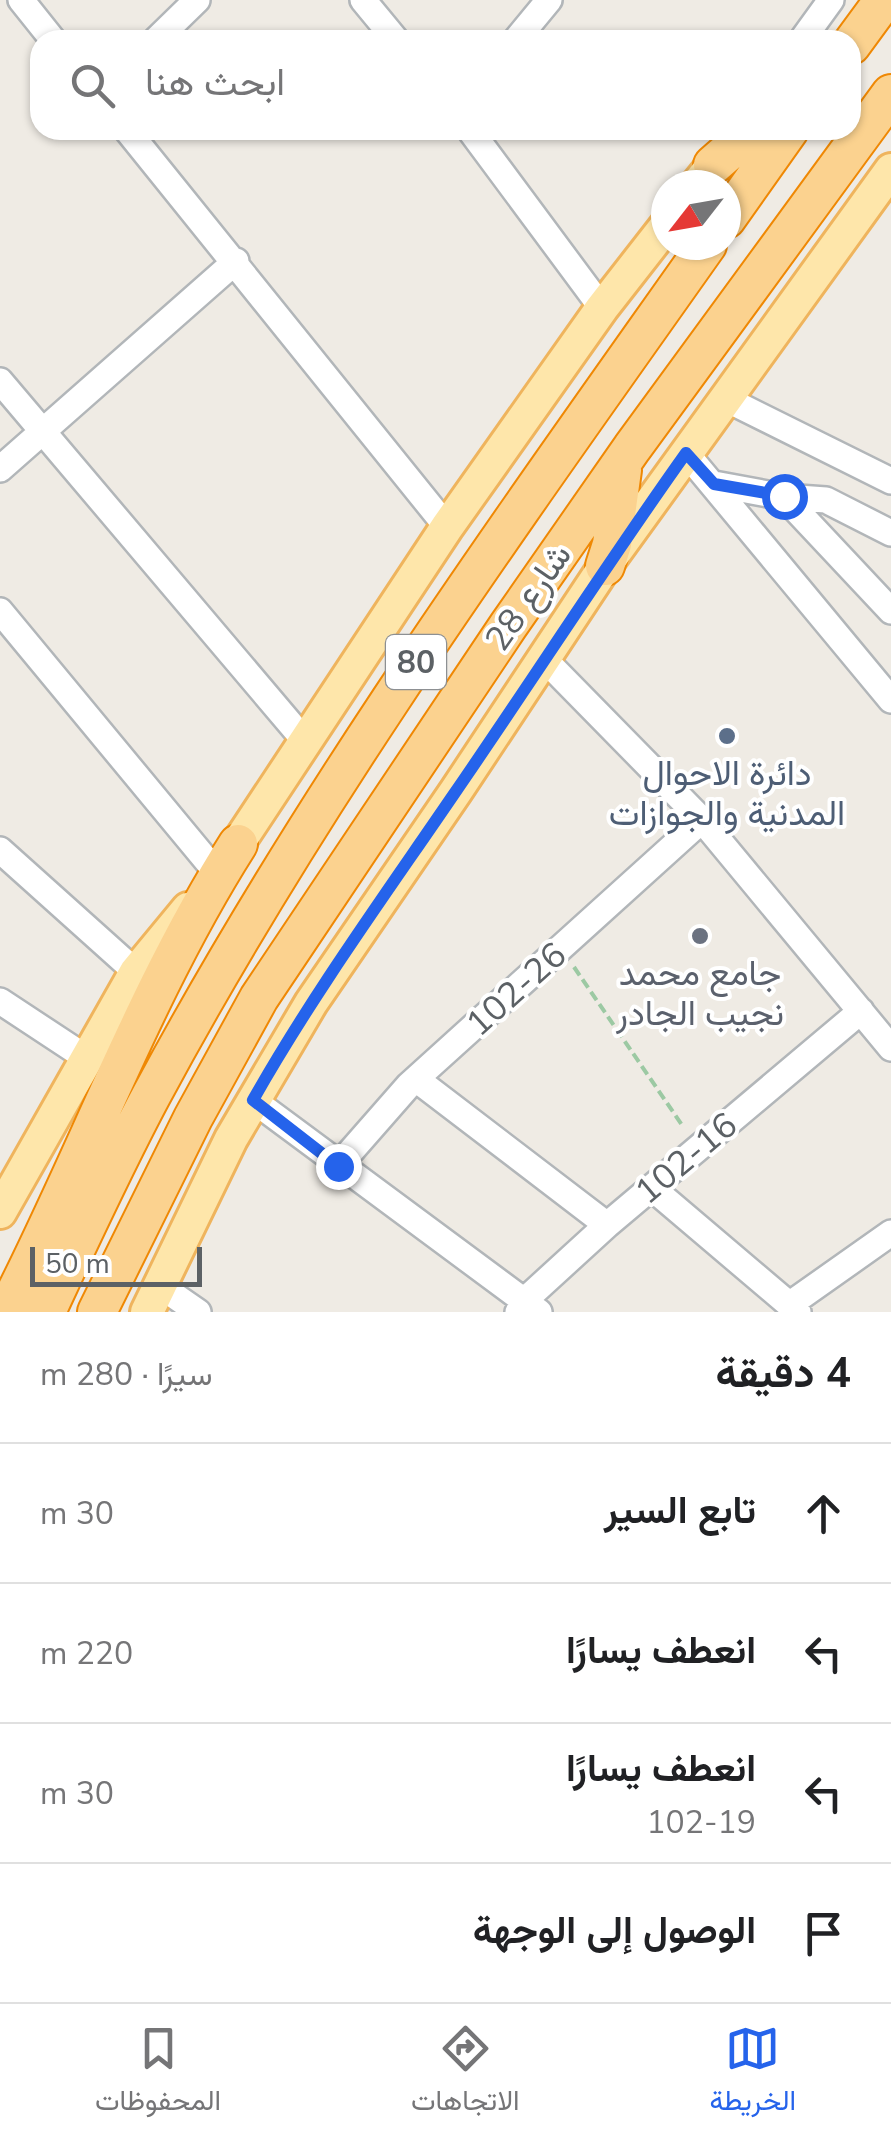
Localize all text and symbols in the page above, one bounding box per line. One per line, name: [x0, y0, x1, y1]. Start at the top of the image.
search box: [30, 30, 861, 140]
text: ابحث هنا: [145, 57, 285, 108]
icon: search: [65, 58, 120, 113]
north arrow: [651, 170, 741, 260]
route start: [762, 474, 808, 520]
street label: شارع 28: [474, 534, 582, 660]
road number: 80: [386, 635, 446, 689]
marker: دائرة الاحوال المدنية والجوازات: [716, 725, 738, 747]
place label: دائرة الاحوال المدنية والجوازات: [609, 750, 845, 837]
marker: جامع محمد نجيب الجادر: [689, 925, 711, 947]
street label: 102-26: [456, 932, 577, 1047]
place label: جامع محمد نجيب الجادر: [615, 950, 784, 1037]
street label: 102-16: [625, 1102, 747, 1215]
route end: [316, 1144, 362, 1190]
scale bar: [30, 1242, 202, 1286]
text: 50 m: [45, 1245, 110, 1283]
text: 4 دقيقة: [715, 1345, 851, 1402]
text: سيرًا · 280 m: [40, 1353, 213, 1396]
text: تابع السير: [604, 1485, 756, 1536]
icon: ahead: [796, 1486, 851, 1541]
text: 30 m: [40, 1492, 114, 1535]
text: انعطف يسارًا: [566, 1625, 756, 1676]
icon: left: [796, 1626, 851, 1681]
text: 220 m: [40, 1632, 133, 1675]
text: انعطف يسارًا: [566, 1743, 756, 1794]
icon: left: [796, 1766, 851, 1821]
text: 30 m: [40, 1772, 114, 1815]
text: 102-19: [646, 1801, 756, 1844]
text: الوصول إلى الوجهة: [473, 1905, 756, 1956]
icon: arrive: [796, 1906, 851, 1961]
tab: المحفوظات: [95, 2021, 221, 2125]
tab: الاتجاهات: [411, 2021, 520, 2125]
tab: الخريطة: [709, 2021, 796, 2125]

